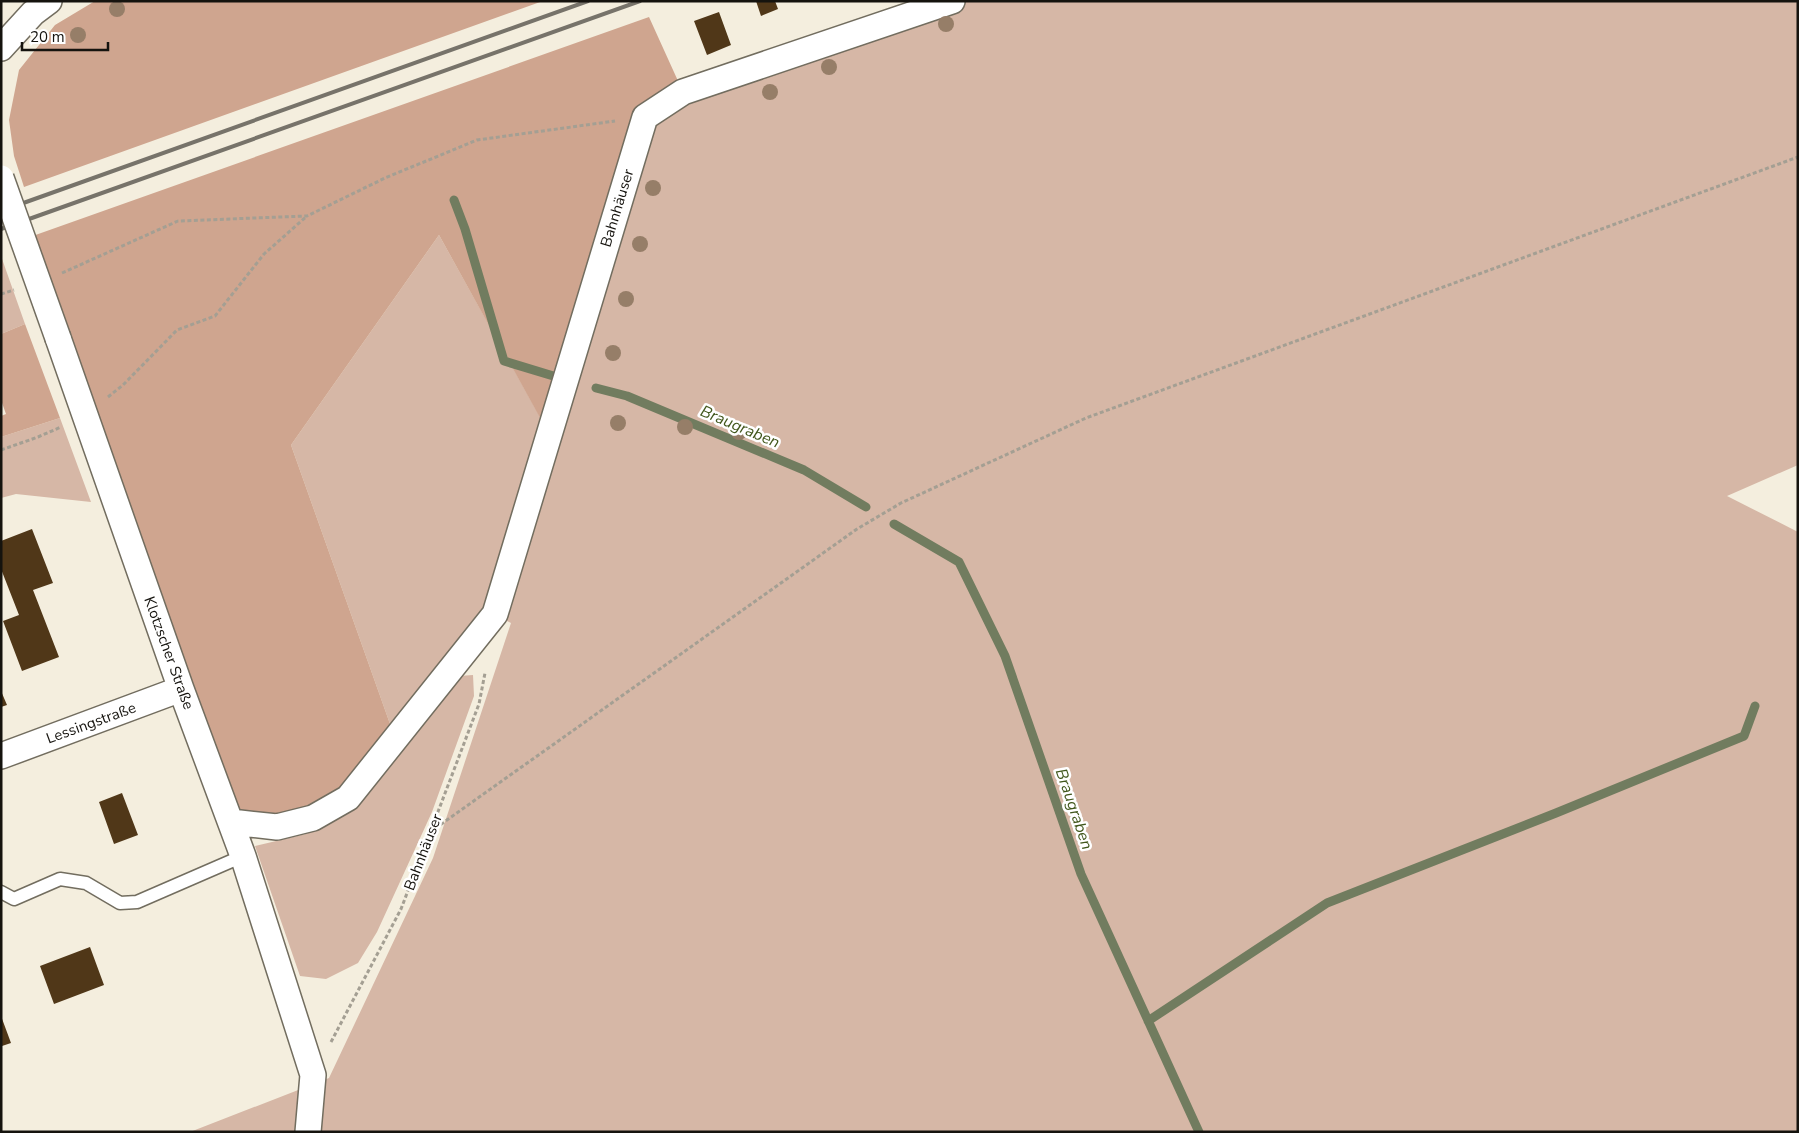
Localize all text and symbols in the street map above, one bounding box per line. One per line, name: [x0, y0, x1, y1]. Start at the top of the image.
scale bar: [22, 20, 109, 52]
text: 20 m: [30, 27, 65, 47]
street label: Bahnhäuser: [596, 166, 639, 249]
water label: Braugraben: [697, 400, 783, 454]
street label: Klotzscher Straße: [139, 594, 199, 712]
street label: Lessingstraße: [43, 698, 139, 748]
water label: Braugraben: [1050, 766, 1098, 852]
street label: Bahnhäuser: [399, 810, 447, 893]

